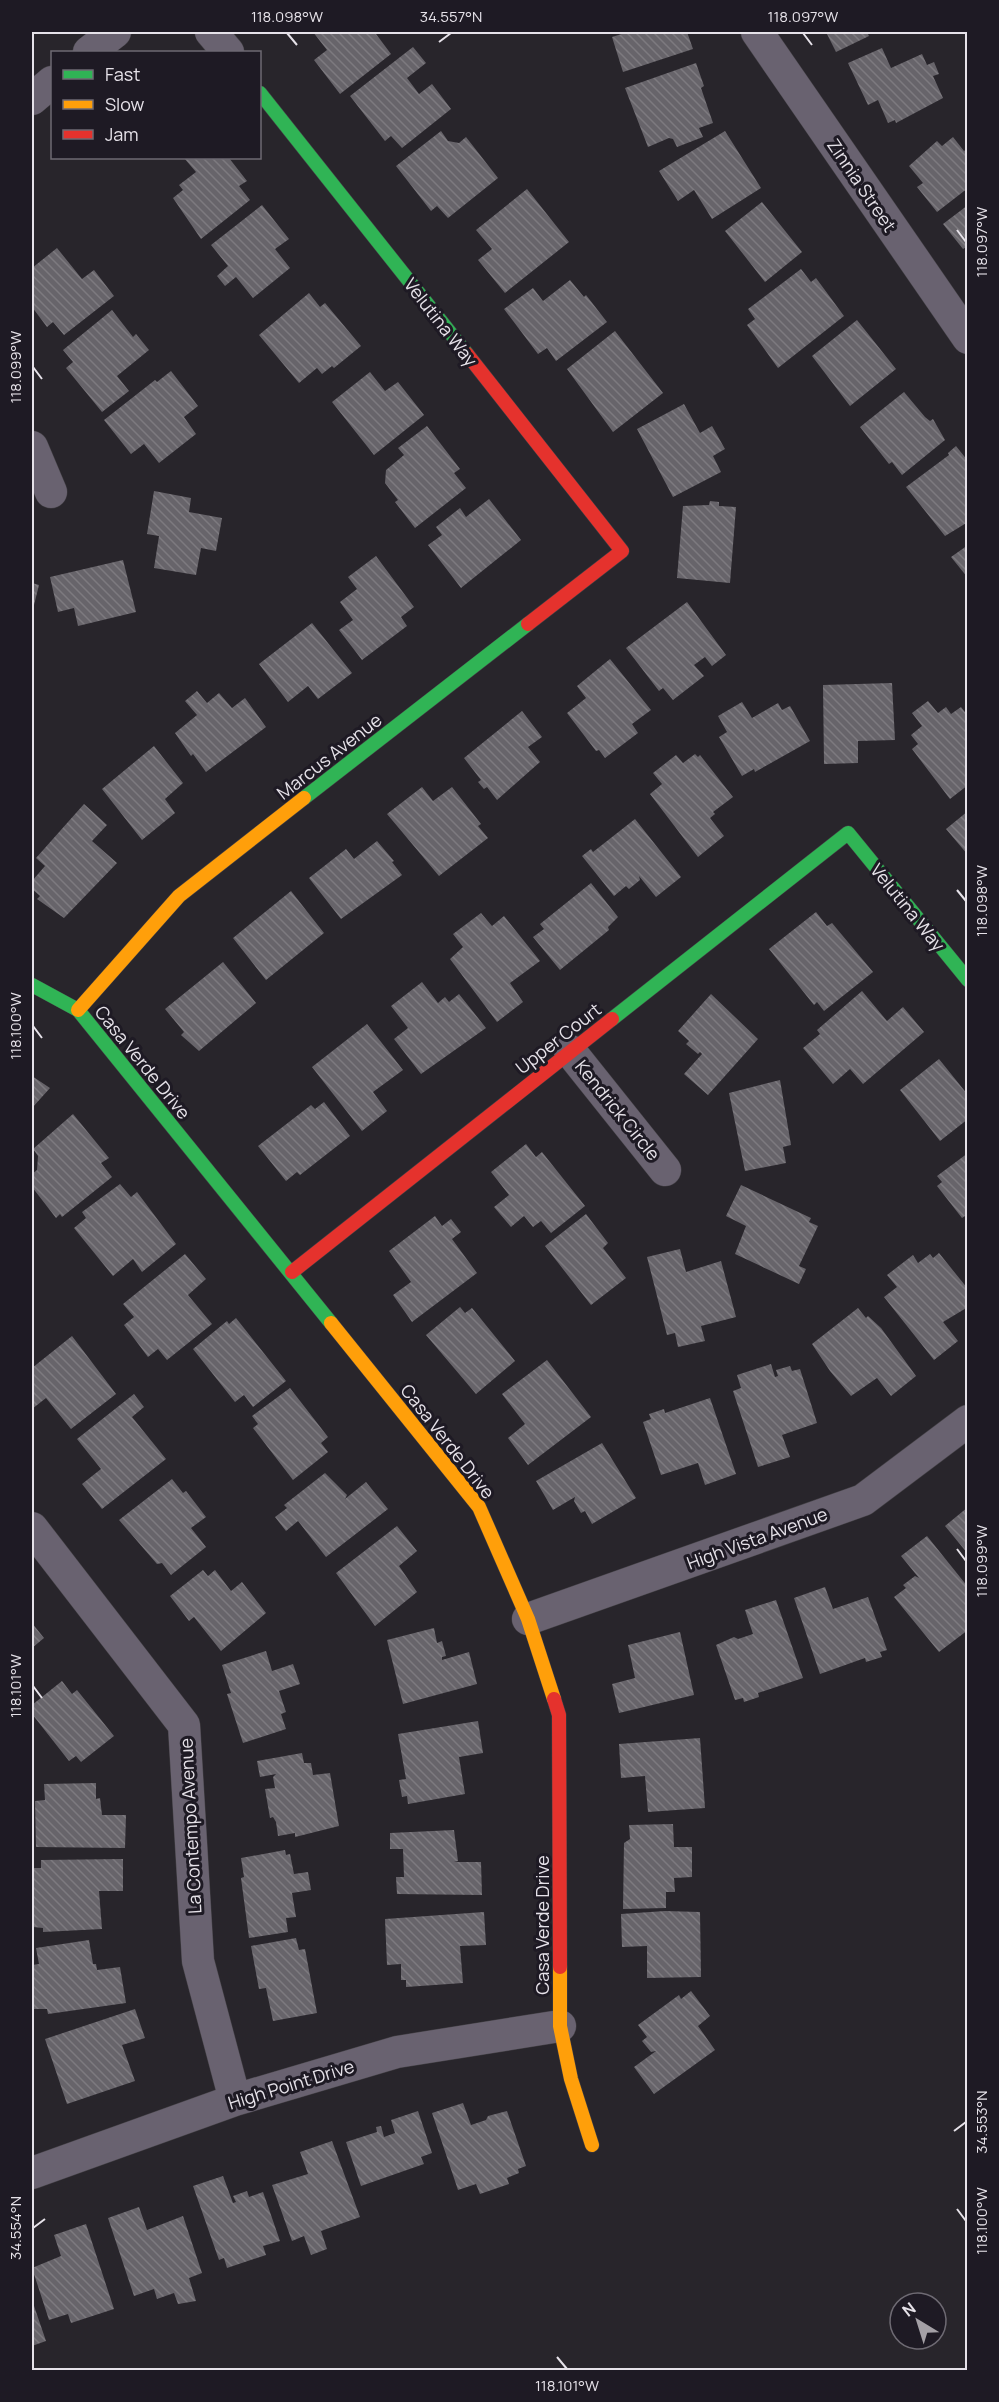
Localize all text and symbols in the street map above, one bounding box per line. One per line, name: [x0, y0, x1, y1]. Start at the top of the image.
text: 118.098°W: [251, 6, 323, 27]
text: 34.557°N: [420, 6, 482, 27]
text: 118.097°W: [768, 6, 838, 27]
legend: [51, 51, 261, 159]
text: Fast: [105, 62, 140, 86]
text: Slow: [105, 92, 145, 116]
text: Jam: [105, 122, 139, 146]
street label: Zinnia Street: [822, 134, 902, 236]
text: 118.097°W: [971, 207, 992, 277]
street label: Velutina Way: [399, 273, 483, 372]
text: 118.099°W: [5, 331, 26, 403]
street label: Marcus Avenue: [272, 708, 386, 804]
street label: Velutina Way: [865, 858, 951, 956]
text: 118.098°W: [971, 865, 992, 937]
text: 118.100°W: [5, 992, 26, 1060]
street label: Upper Court: [510, 997, 606, 1079]
street label: Casa Verde Drive: [90, 1000, 196, 1124]
street label: Kendrick Circle: [570, 1055, 666, 1165]
street label: Casa Verde Drive: [396, 1379, 500, 1503]
street label: High Vista Avenue: [683, 1501, 831, 1575]
text: 118.099°W: [971, 1525, 992, 1597]
text: 118.101°W: [5, 1654, 26, 1718]
street label: La Contempo Avenue: [173, 1738, 207, 1914]
street label: Casa Verde Drive: [530, 1855, 554, 1995]
street label: High Point Drive: [225, 2053, 357, 2115]
text: 34.553°N: [971, 2090, 992, 2154]
text: 118.100°W: [971, 2187, 992, 2255]
text: 34.554°N: [5, 2196, 26, 2260]
north arrow: [888, 2291, 948, 2351]
text: N: [897, 2297, 920, 2321]
text: 118.101°W: [535, 2375, 599, 2396]

